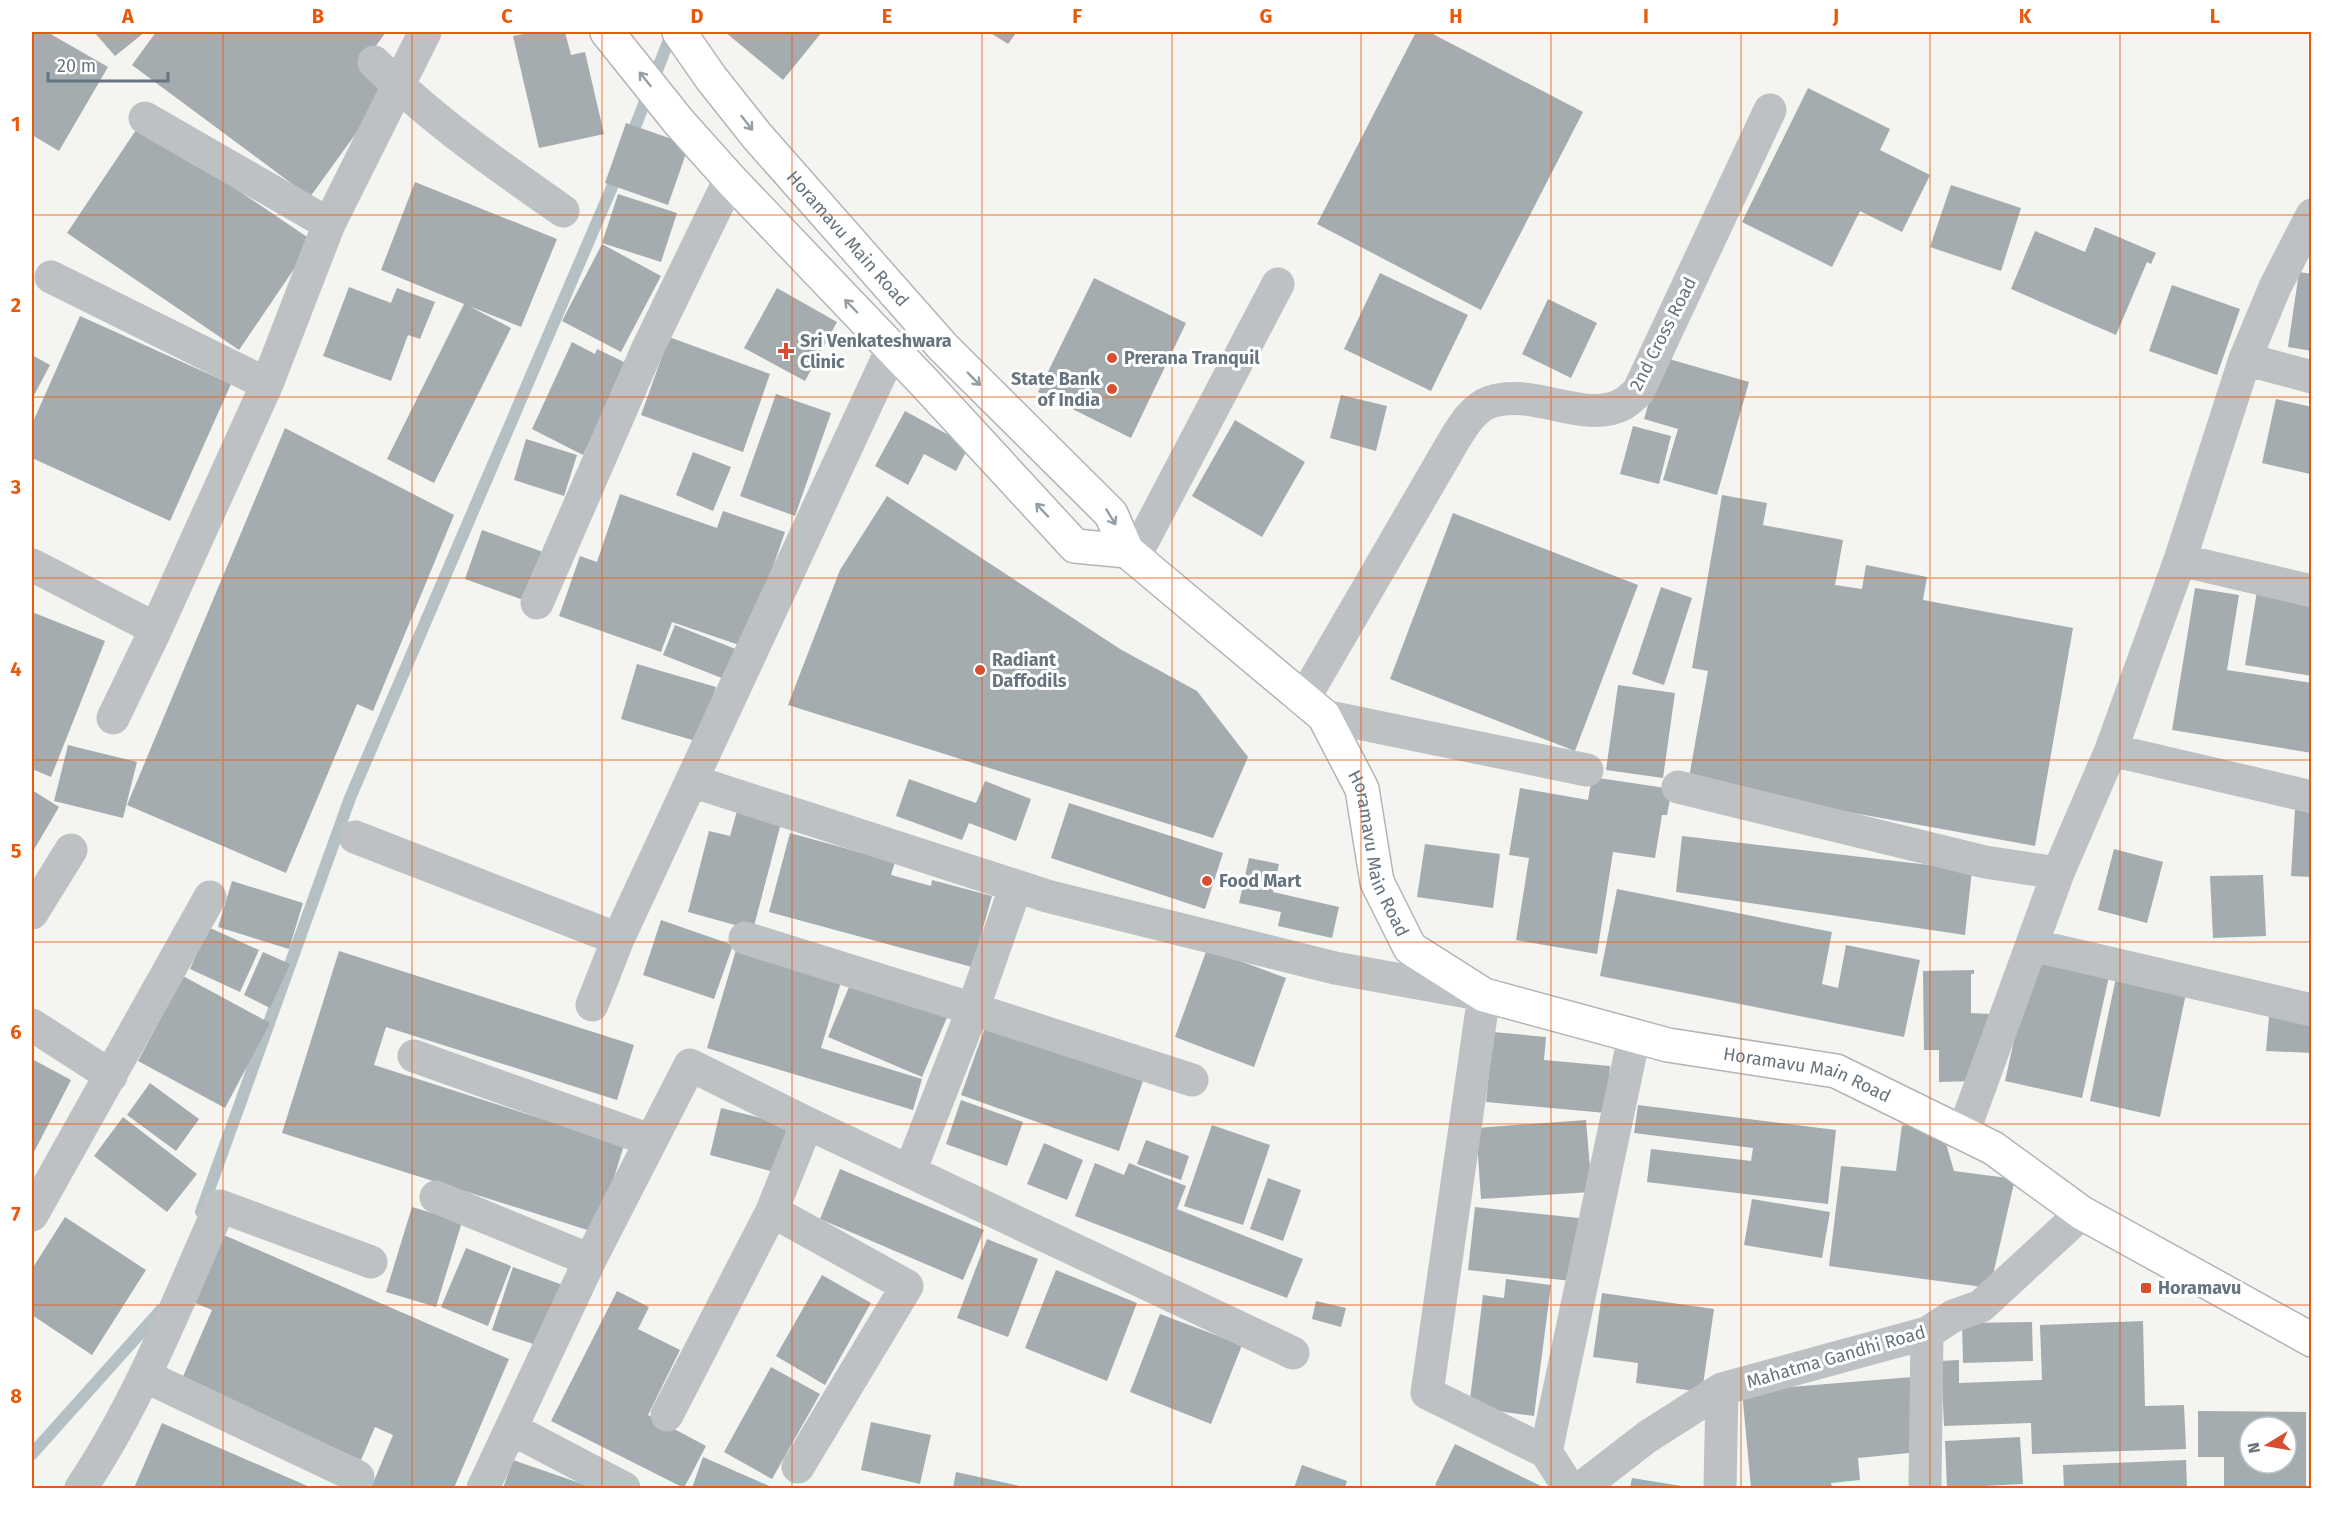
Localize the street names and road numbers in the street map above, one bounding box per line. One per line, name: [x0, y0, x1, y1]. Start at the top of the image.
street label: Horamavu Main Road: [782, 166, 913, 311]
street label: 2nd Cross Road: [1625, 273, 1701, 395]
street label: Horamavu Main Road: [1343, 766, 1414, 940]
street label: Horamavu Main Road: [1722, 1043, 1894, 1107]
street label: Mahatma Gandhi Road: [1744, 1321, 1928, 1393]

